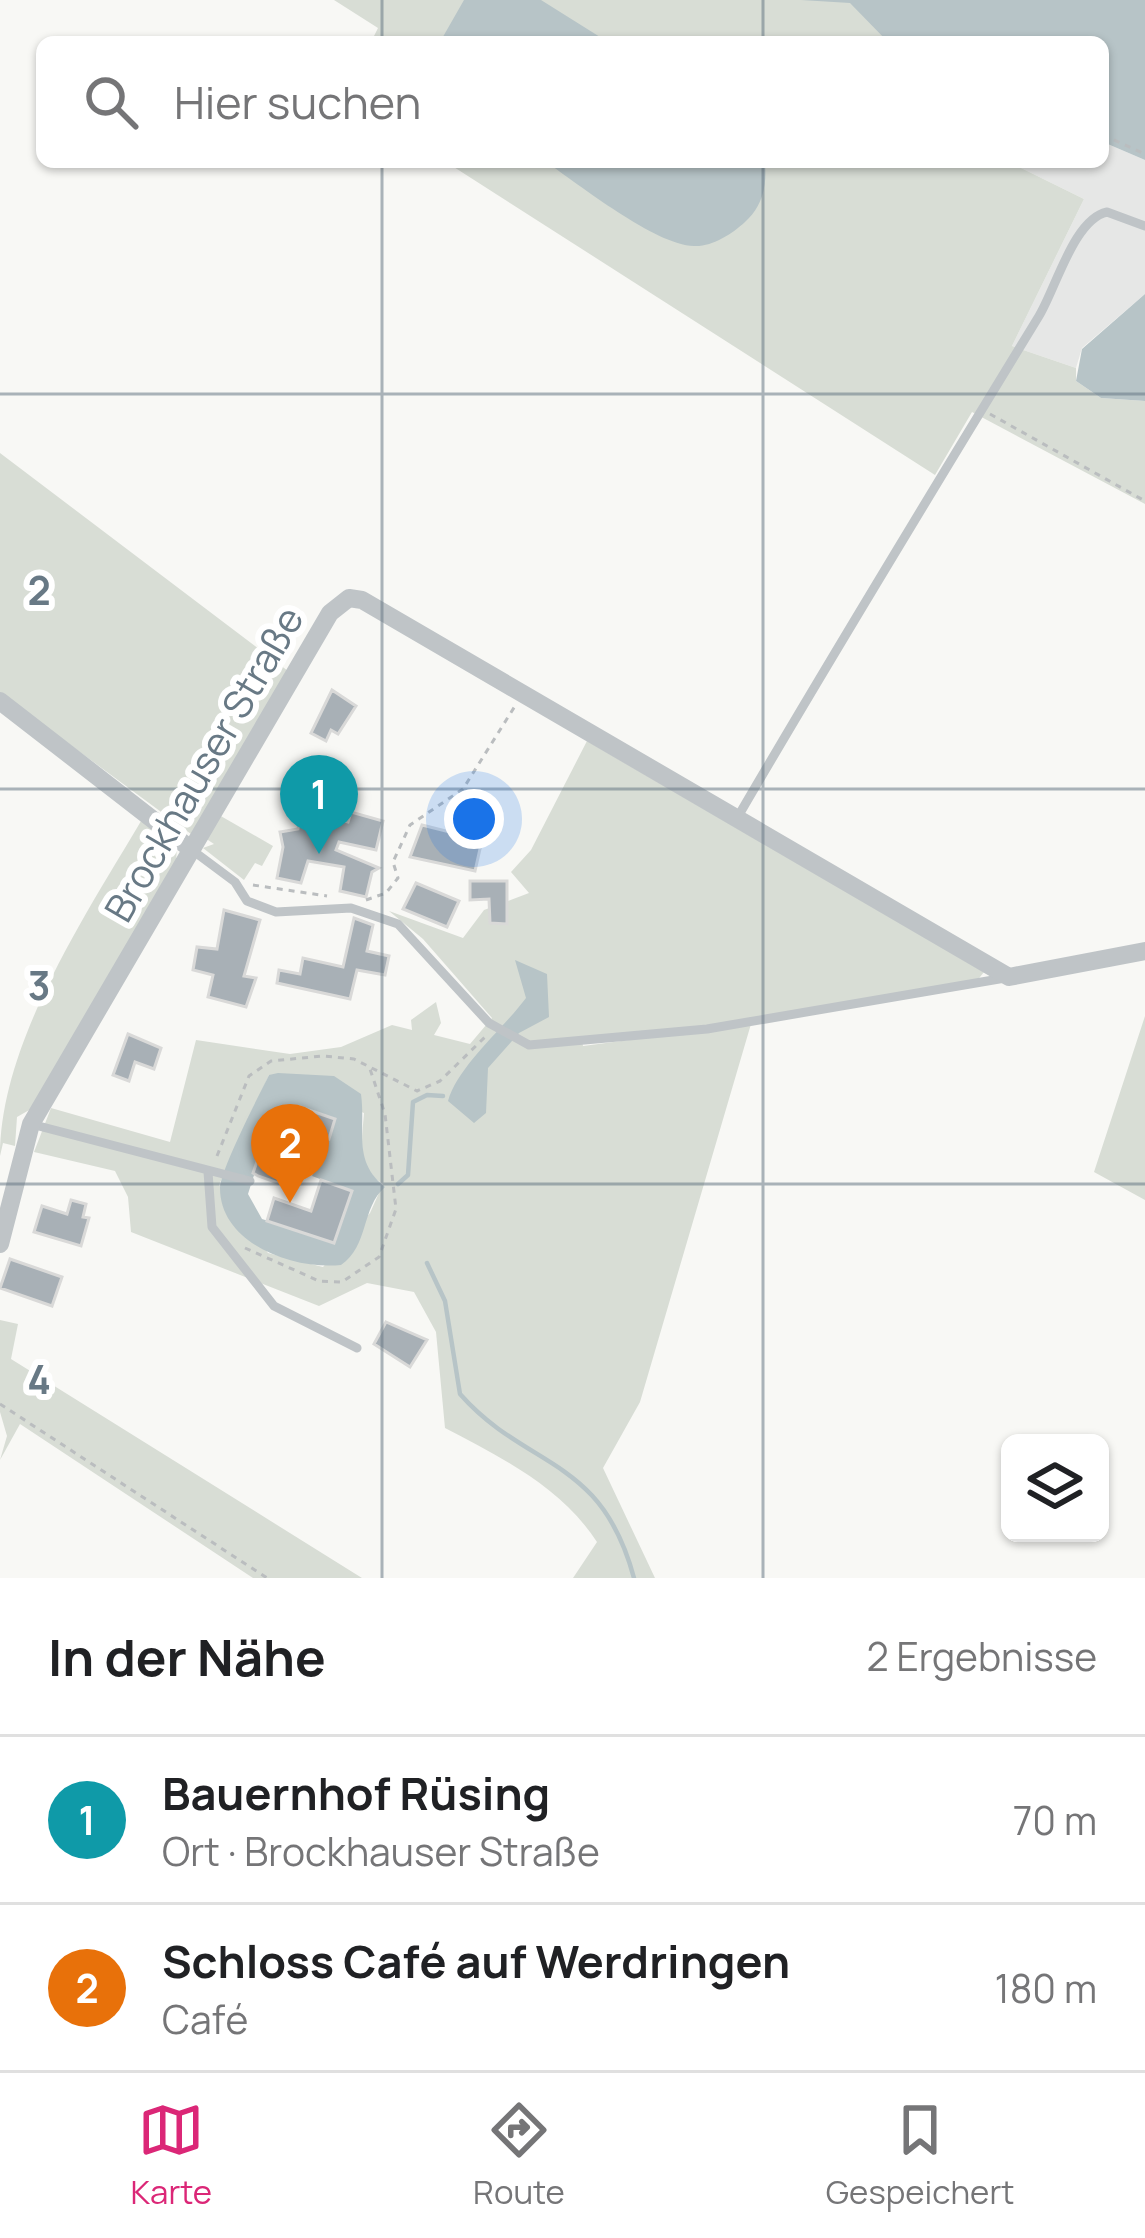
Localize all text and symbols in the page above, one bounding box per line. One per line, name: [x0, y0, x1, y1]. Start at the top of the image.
search box: [36, 36, 1109, 168]
icon: search: [78, 69, 144, 135]
text: Hier suchen: [174, 71, 421, 133]
text: 2: [27, 563, 51, 617]
street label: Brockhauser Straße: [91, 596, 315, 931]
pin: 1: [280, 755, 358, 854]
your location: [444, 789, 504, 849]
text: 3: [28, 958, 50, 1012]
pin: 2: [251, 1104, 329, 1203]
text: 4: [27, 1352, 51, 1406]
map controls: [1001, 1434, 1109, 1542]
button: layers: [1001, 1434, 1109, 1542]
text: In der Nähe: [48, 1622, 326, 1691]
text: 2 Ergebnisse: [866, 1629, 1097, 1683]
text: Bauernhof Rüsing: [162, 1762, 550, 1824]
text: 1: [78, 1793, 96, 1847]
text: 70 m: [1013, 1793, 1097, 1847]
text: Ort · Brockhauser Straße: [162, 1824, 600, 1878]
text: Schloss Café auf Werdringen: [162, 1930, 790, 1992]
text: 2: [75, 1961, 99, 2015]
text: 180 m: [994, 1961, 1097, 2015]
text: Café: [162, 1992, 248, 2046]
tab: Karte: [130, 2097, 212, 2214]
tab: Route: [473, 2097, 565, 2214]
tab: Gespeichert: [826, 2097, 1015, 2214]

